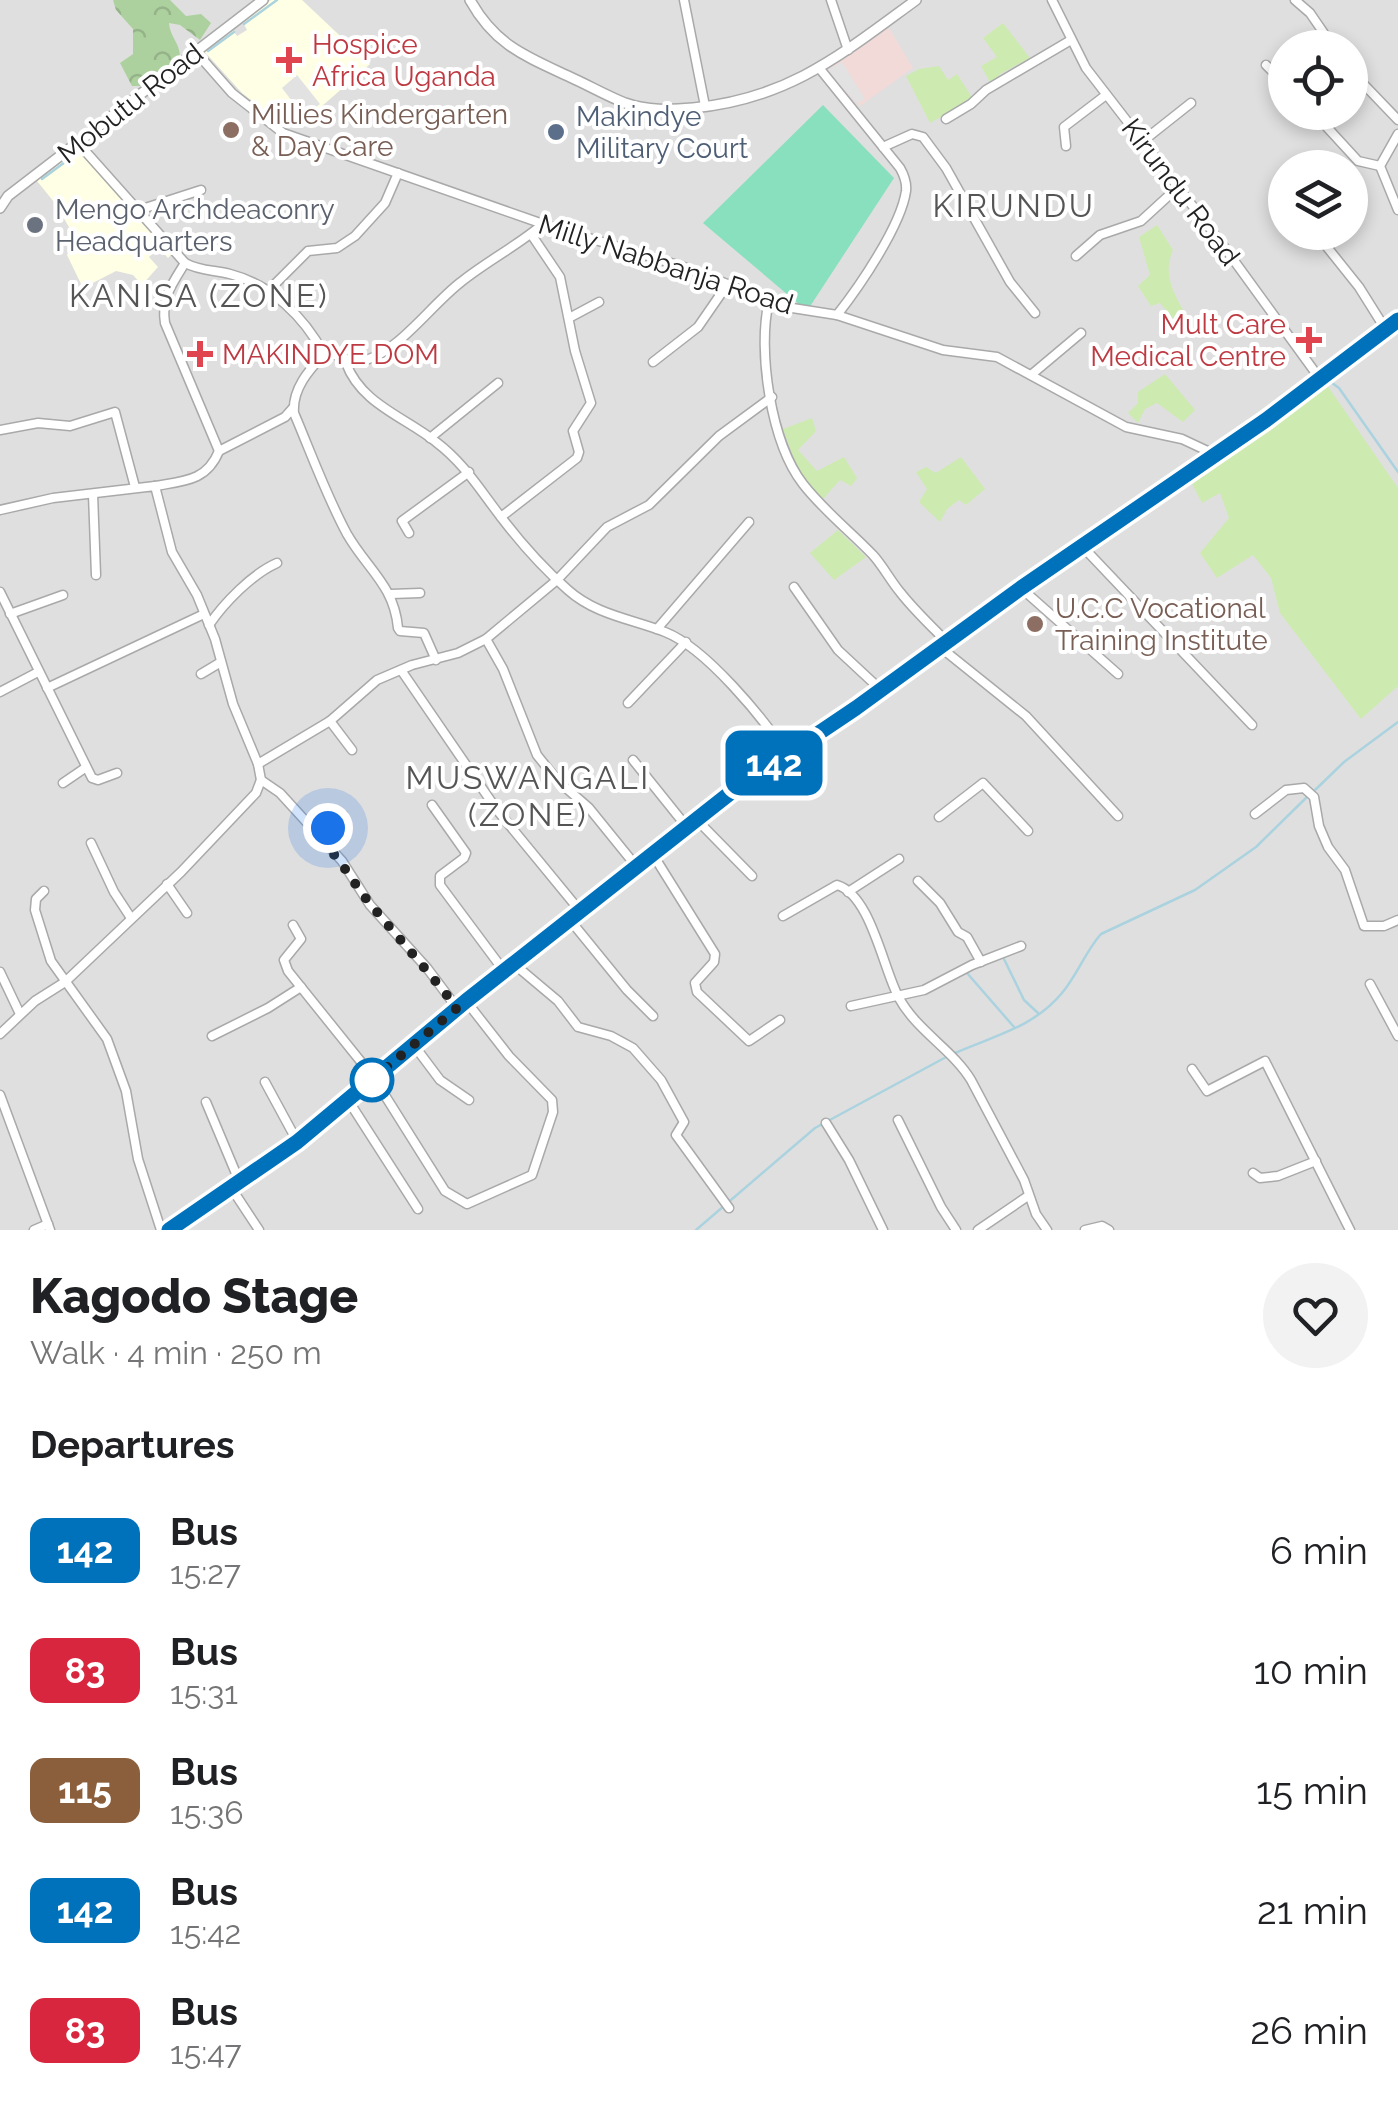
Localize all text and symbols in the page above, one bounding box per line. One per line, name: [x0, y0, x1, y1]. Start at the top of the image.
place label: Hospice Africa Uganda: [312, 28, 496, 93]
map controls: [1268, 30, 1368, 250]
button: locate: [1268, 30, 1368, 130]
street label: Mobutu Road: [51, 36, 209, 170]
marker: Hospice Africa Uganda: [276, 47, 302, 73]
place label: Millies Kindergarten & Day Care: [251, 98, 508, 163]
place label: Makindye Military Court: [576, 100, 749, 165]
street label: Kirundu Road: [1115, 112, 1247, 272]
marker: Millies Kindergarten & Day Care: [220, 119, 242, 141]
marker: Makindye Military Court: [545, 121, 567, 143]
button: layers: [1268, 150, 1368, 250]
district label: KIRUNDU: [933, 187, 1095, 224]
place label: Mengo Archdeaconry Headquarters: [55, 193, 335, 258]
street label: Milly Nabbanja Road: [534, 208, 797, 321]
marker: Mengo Archdeaconry Headquarters: [24, 214, 46, 236]
district label: KANISA (ZONE): [69, 277, 329, 314]
place label: Mult Care Medical Centre: [1090, 308, 1286, 373]
marker: Mult Care Medical Centre: [1296, 327, 1322, 353]
place label: MAKINDYE DOM: [222, 338, 439, 371]
marker: MAKINDYE DOM: [187, 341, 213, 367]
place label: U.C.C Vocational Training Institute: [1055, 592, 1268, 657]
marker: U.C.C Vocational Training Institute: [1024, 613, 1046, 635]
line badge: 142: [716, 730, 832, 796]
text: 142: [745, 743, 803, 784]
district label: MUSWANGALI (ZONE): [405, 759, 651, 833]
your location: [303, 803, 353, 853]
unlabelled marker: [351, 1059, 393, 1101]
button: heart: [1263, 1263, 1368, 1368]
text: Kagodo Stage: [30, 1268, 358, 1324]
text: Walk · 4 min · 250 m: [30, 1334, 322, 1371]
text: Departures: [30, 1422, 235, 1467]
text: Bus: [170, 1509, 238, 1554]
text: 6 min: [1270, 1528, 1368, 1573]
text: 142: [56, 1530, 114, 1571]
text: 15:27: [170, 1554, 241, 1591]
text: Bus: [170, 1629, 238, 1674]
text: 10 min: [1253, 1648, 1368, 1693]
text: 83: [65, 1650, 105, 1691]
text: 15:31: [170, 1674, 238, 1711]
text: Bus: [170, 1749, 238, 1794]
text: 15 min: [1256, 1768, 1368, 1813]
text: 115: [58, 1770, 112, 1811]
text: 15:36: [170, 1794, 244, 1831]
text: Bus: [170, 1869, 238, 1914]
text: 21 min: [1257, 1888, 1368, 1933]
text: 142: [56, 1890, 114, 1931]
text: 15:42: [170, 1914, 241, 1951]
text: Bus: [170, 1989, 238, 2034]
text: 26 min: [1250, 2008, 1368, 2053]
text: 83: [65, 2010, 105, 2051]
text: 15:47: [170, 2034, 242, 2071]

